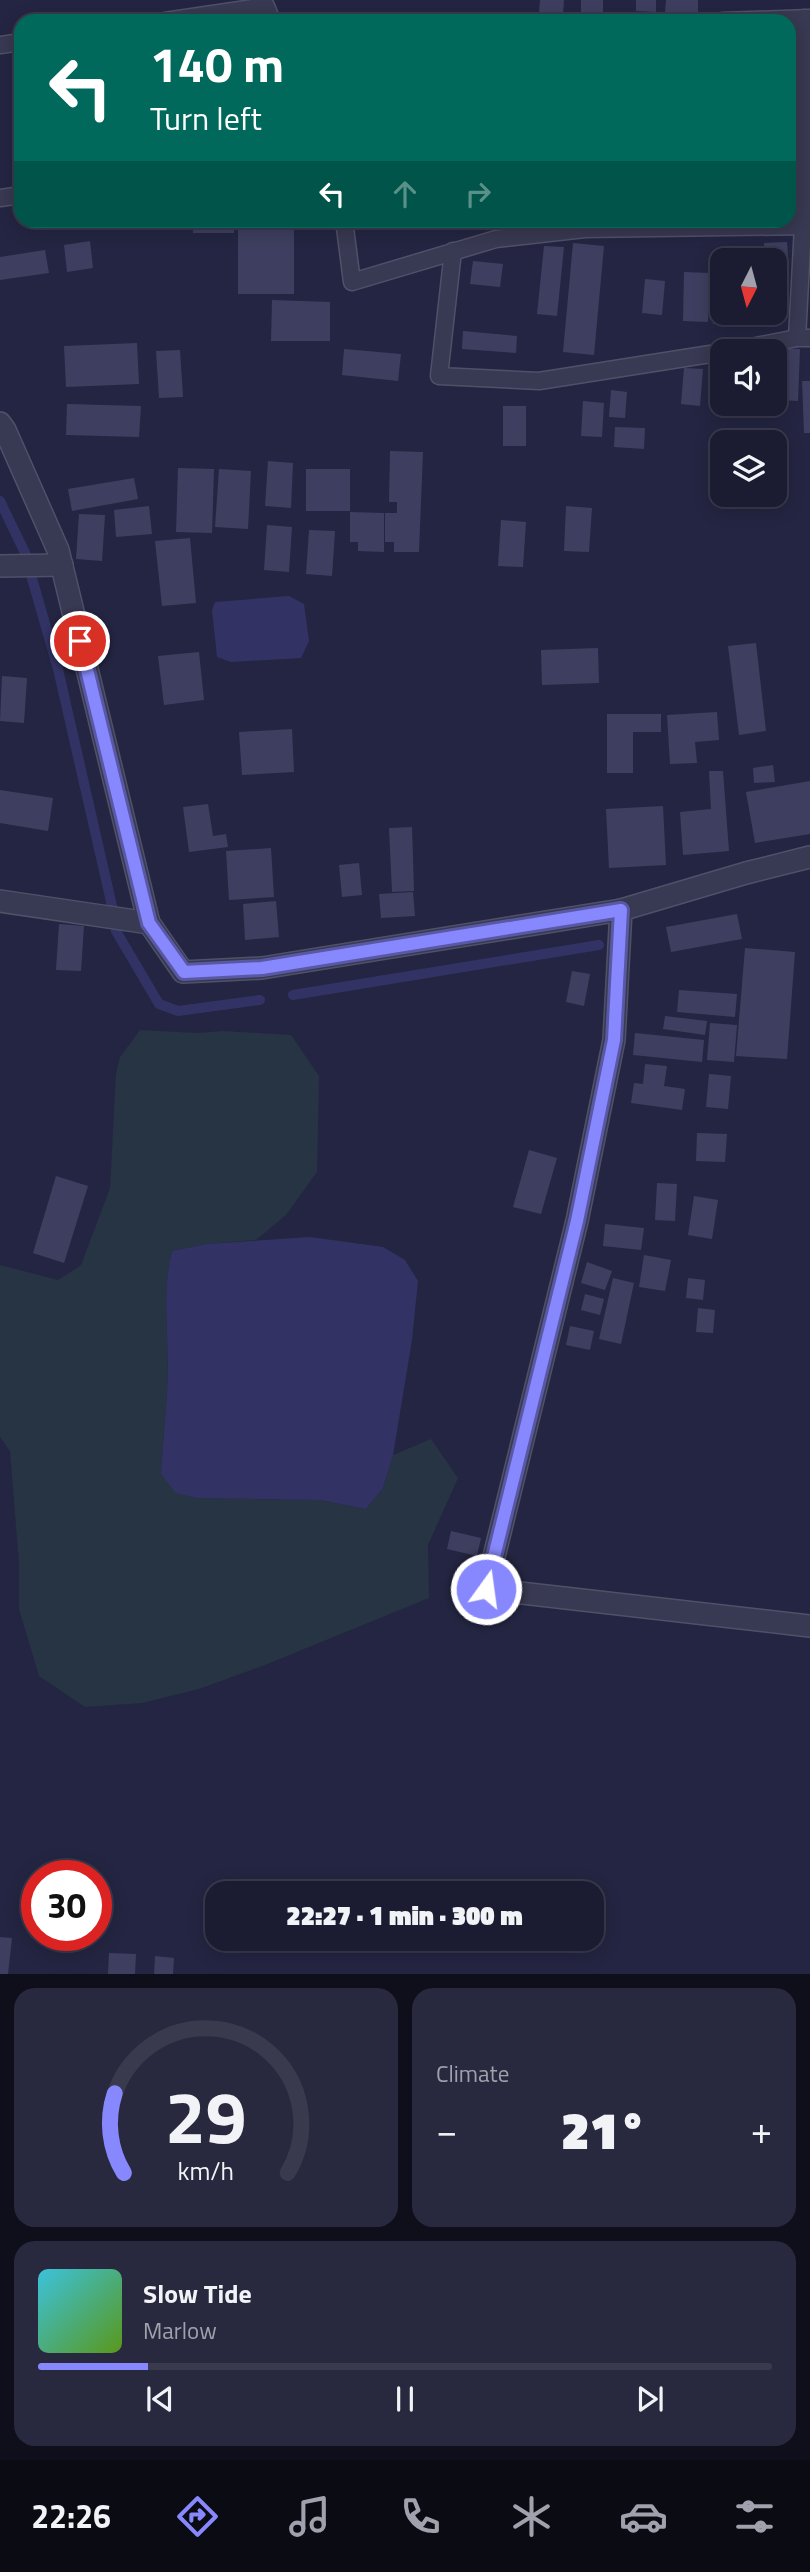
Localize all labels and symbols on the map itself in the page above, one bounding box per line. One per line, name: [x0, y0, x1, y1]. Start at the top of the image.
north arrow: [710, 248, 788, 326]
pin: [50, 611, 110, 671]
position arrow: [449, 1552, 523, 1626]
speed limit sign: 30: [21, 1860, 112, 1951]

